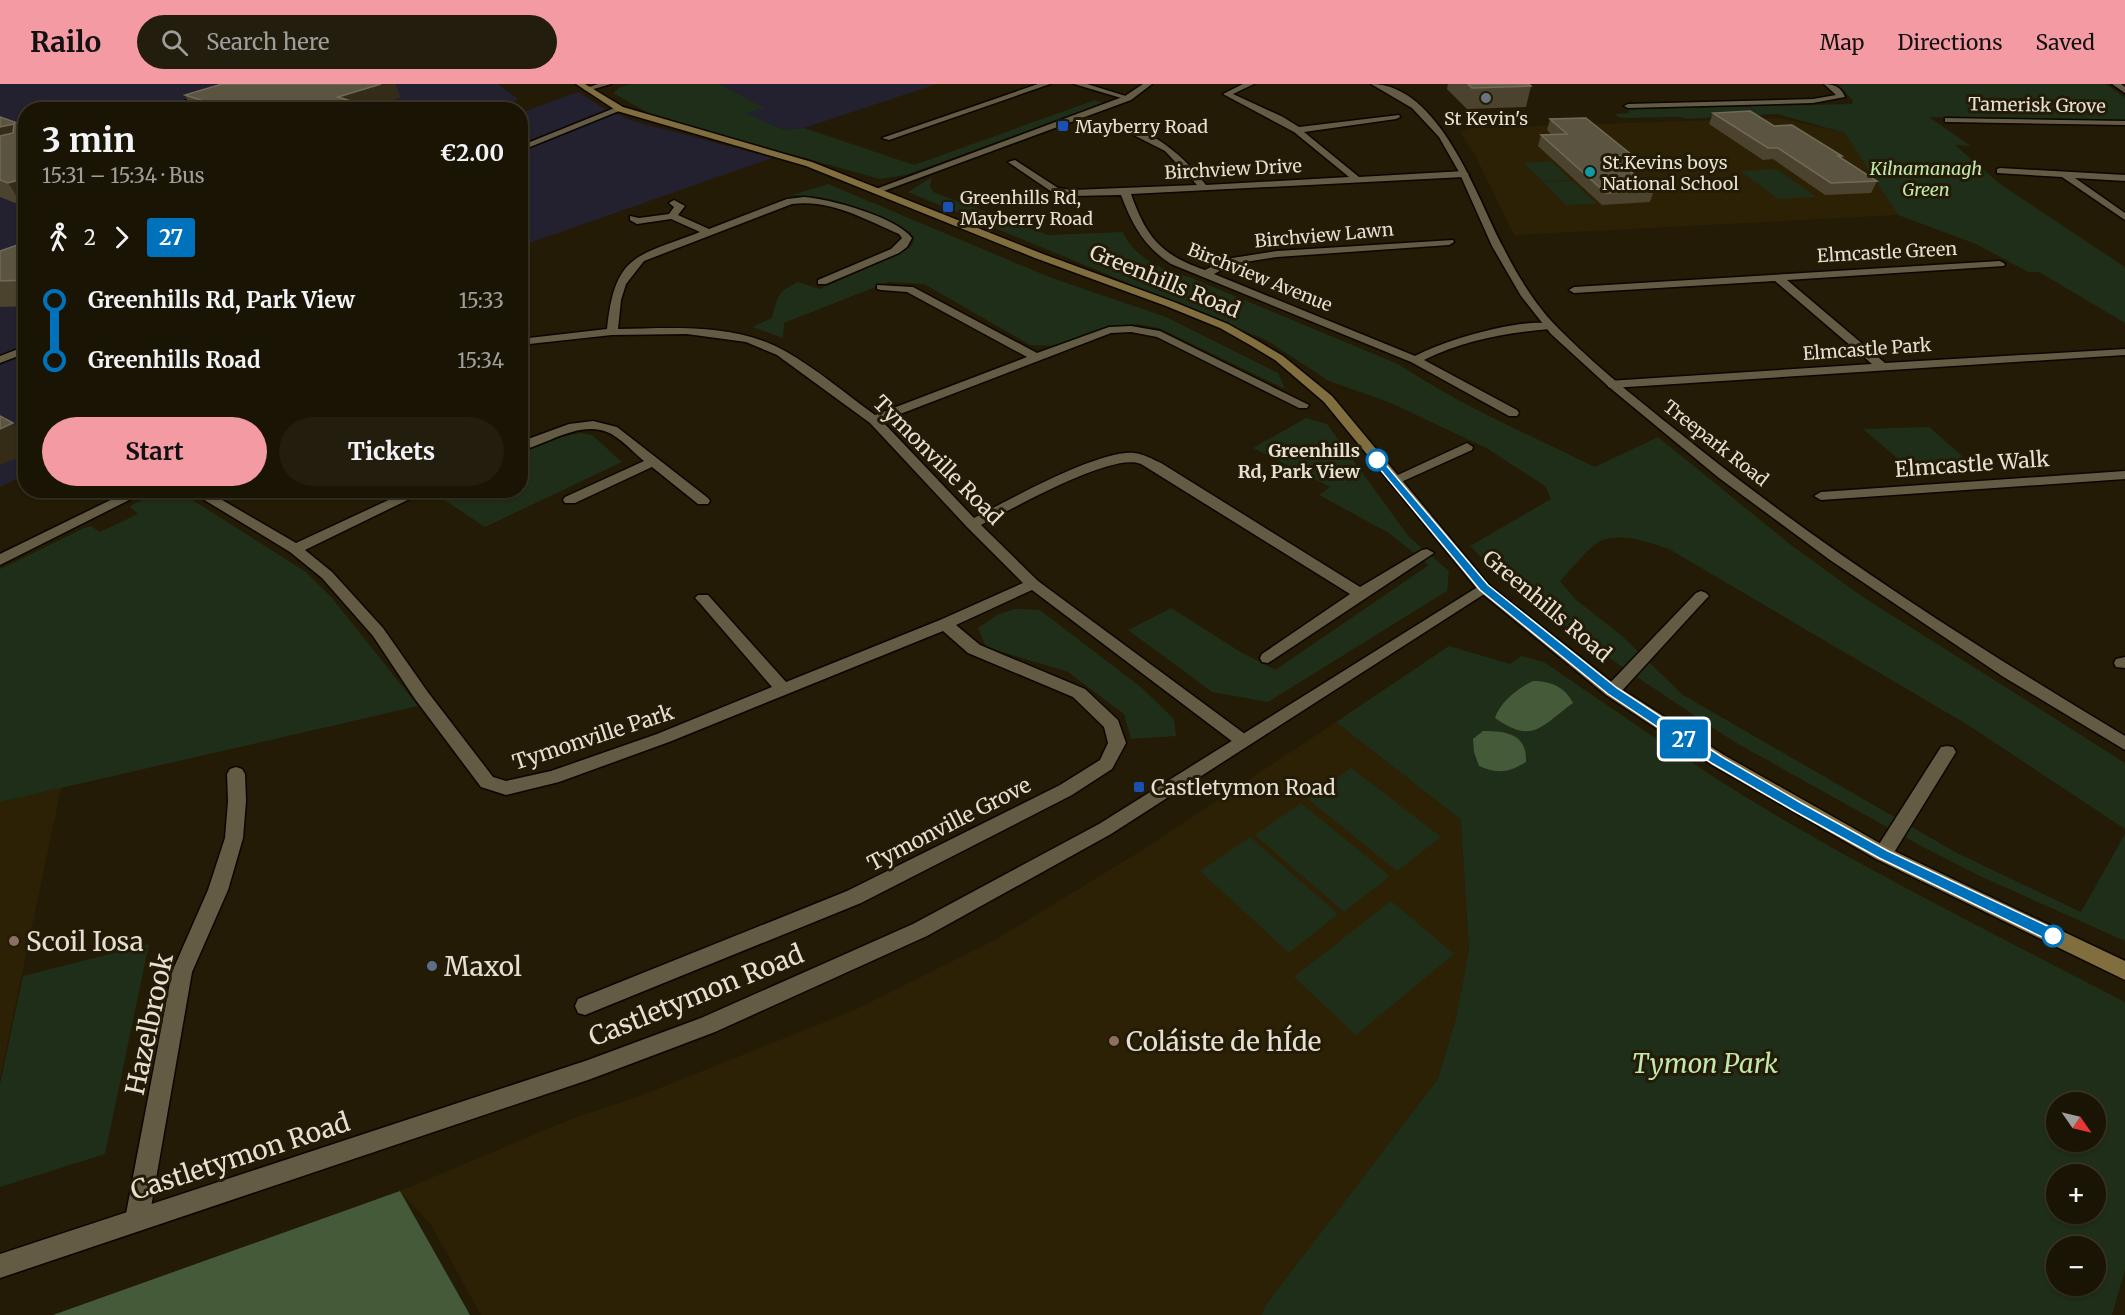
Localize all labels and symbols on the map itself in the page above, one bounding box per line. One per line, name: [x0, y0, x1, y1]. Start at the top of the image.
marker: St Kevin's: [1479, 91, 1493, 105]
street label: Tamerisk Grove: [1968, 92, 2106, 118]
place label: St Kevin's: [1444, 107, 1528, 130]
place label: Mayberry Road: [1075, 115, 1208, 138]
marker: Mayberry Road: [1056, 119, 1070, 133]
place label: St.Kevins boys National School: [1602, 151, 1739, 195]
street label: Birchview Drive: [1164, 154, 1302, 184]
park label: Kilnamanagh Green: [1869, 157, 1982, 201]
marker: St.Kevins boys National School: [1583, 165, 1597, 179]
place label: Greenhills Rd, Mayberry Road: [960, 186, 1093, 230]
marker: Greenhills Rd, Mayberry Road: [941, 200, 955, 214]
street label: Birchview Lawn: [1253, 217, 1395, 253]
street label: Birchview Avenue: [1184, 237, 1336, 317]
street label: Elmcastle Green: [1816, 237, 1958, 267]
street label: Greenhills Road: [1086, 239, 1244, 324]
street label: Elmcastle Park: [1802, 333, 1933, 365]
street label: Tymonville Road: [868, 390, 1009, 531]
street label: Treepark Road: [1659, 395, 1773, 491]
place label: Greenhills Rd, Park View: [1238, 439, 1361, 483]
street label: Elmcastle Walk: [1894, 445, 2051, 483]
marker: Greenhills Rd, Park View: [1366, 449, 1388, 471]
street label: Greenhills Road: [1477, 544, 1617, 668]
street label: Tymonville Park: [509, 698, 678, 776]
line badge: 27: [1657, 720, 1711, 758]
street label: Tymonville Grove: [863, 771, 1035, 877]
place label: Castletymon Road: [1151, 774, 1336, 801]
marker: Castletymon Road: [1132, 780, 1146, 794]
place label: Scoil Iosa: [26, 925, 144, 958]
unlabelled marker: [2042, 925, 2064, 947]
marker: Scoil Iosa: [7, 934, 21, 948]
street label: Castletymon Road: [584, 937, 808, 1053]
street label: Hazelbrook: [118, 950, 180, 1098]
place label: Maxol: [444, 950, 522, 983]
marker: Maxol: [425, 959, 439, 973]
place label: Coláiste de hÍde: [1126, 1024, 1321, 1058]
marker: Coláiste de hÍde: [1107, 1034, 1121, 1048]
park label: Tymon Park: [1632, 1047, 1778, 1080]
north arrow: [2046, 1092, 2106, 1152]
street label: Castletymon Road: [126, 1105, 354, 1207]

